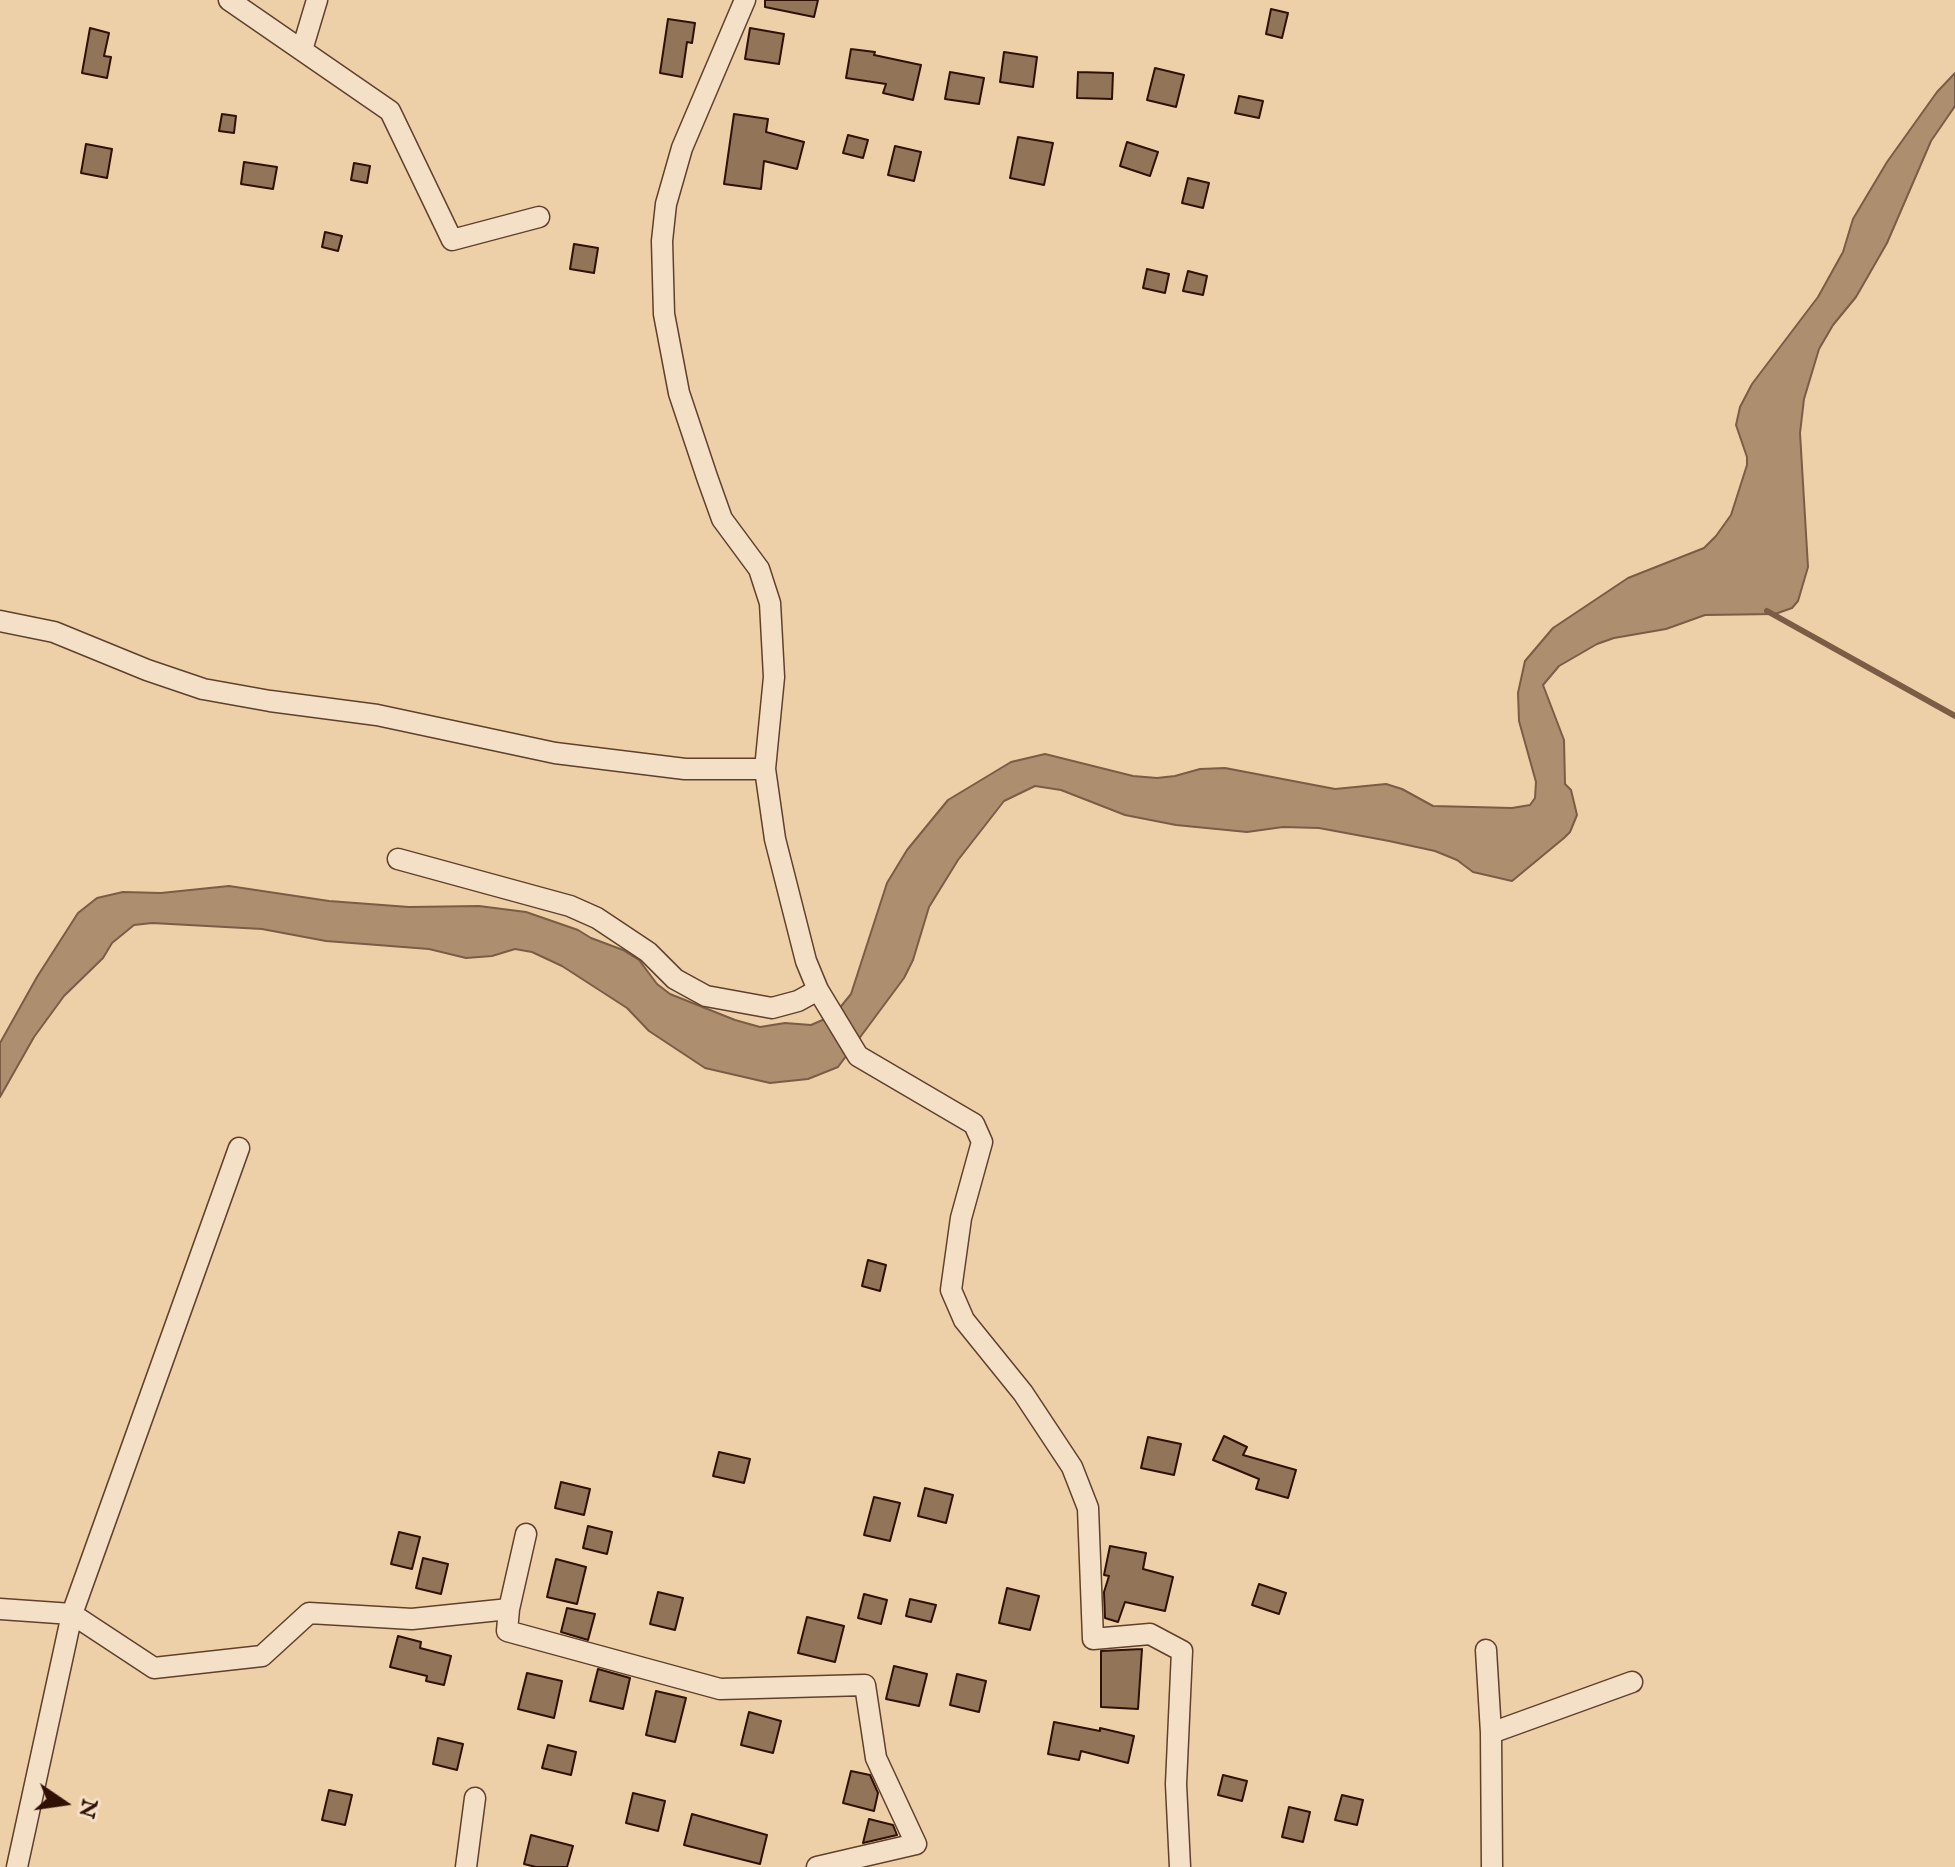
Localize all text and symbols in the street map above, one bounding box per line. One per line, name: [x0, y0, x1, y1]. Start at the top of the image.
north arrow: [24, 1763, 104, 1843]
text: N: [72, 1796, 103, 1821]

